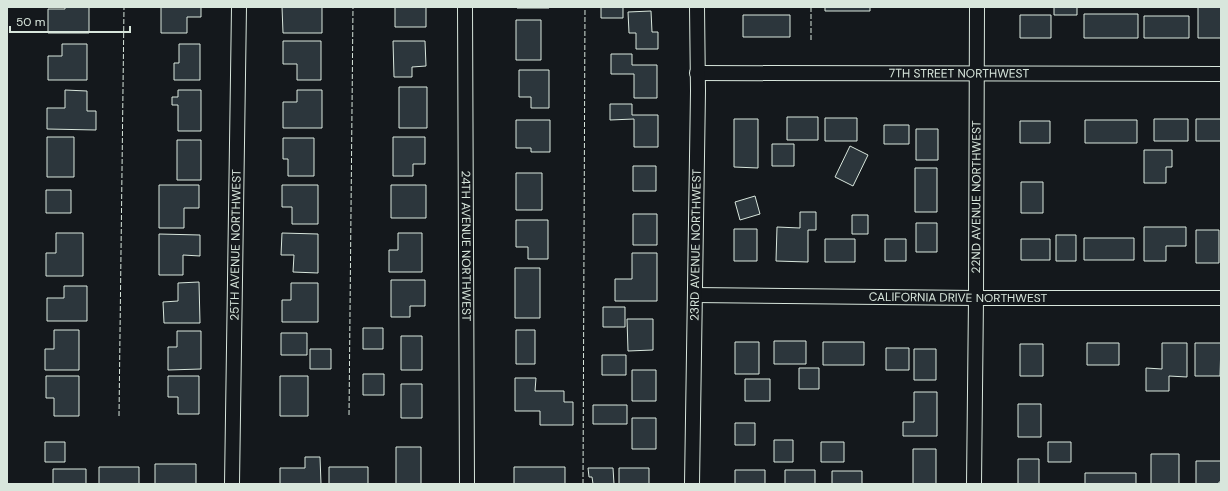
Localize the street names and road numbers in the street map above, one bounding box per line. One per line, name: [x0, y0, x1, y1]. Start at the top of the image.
street label: 7TH STREET NORTHWEST: [889, 65, 1029, 82]
street label: 22ND AVENUE NORTHWEST: [968, 120, 985, 274]
street label: 25TH AVENUE NORTHWEST: [226, 169, 245, 321]
street label: 23RD AVENUE NORTHWEST: [686, 169, 705, 321]
street label: 24TH AVENUE NORTHWEST: [458, 170, 474, 322]
street label: CALIFORNIA DRIVE NORTHWEST: [869, 289, 1047, 306]

